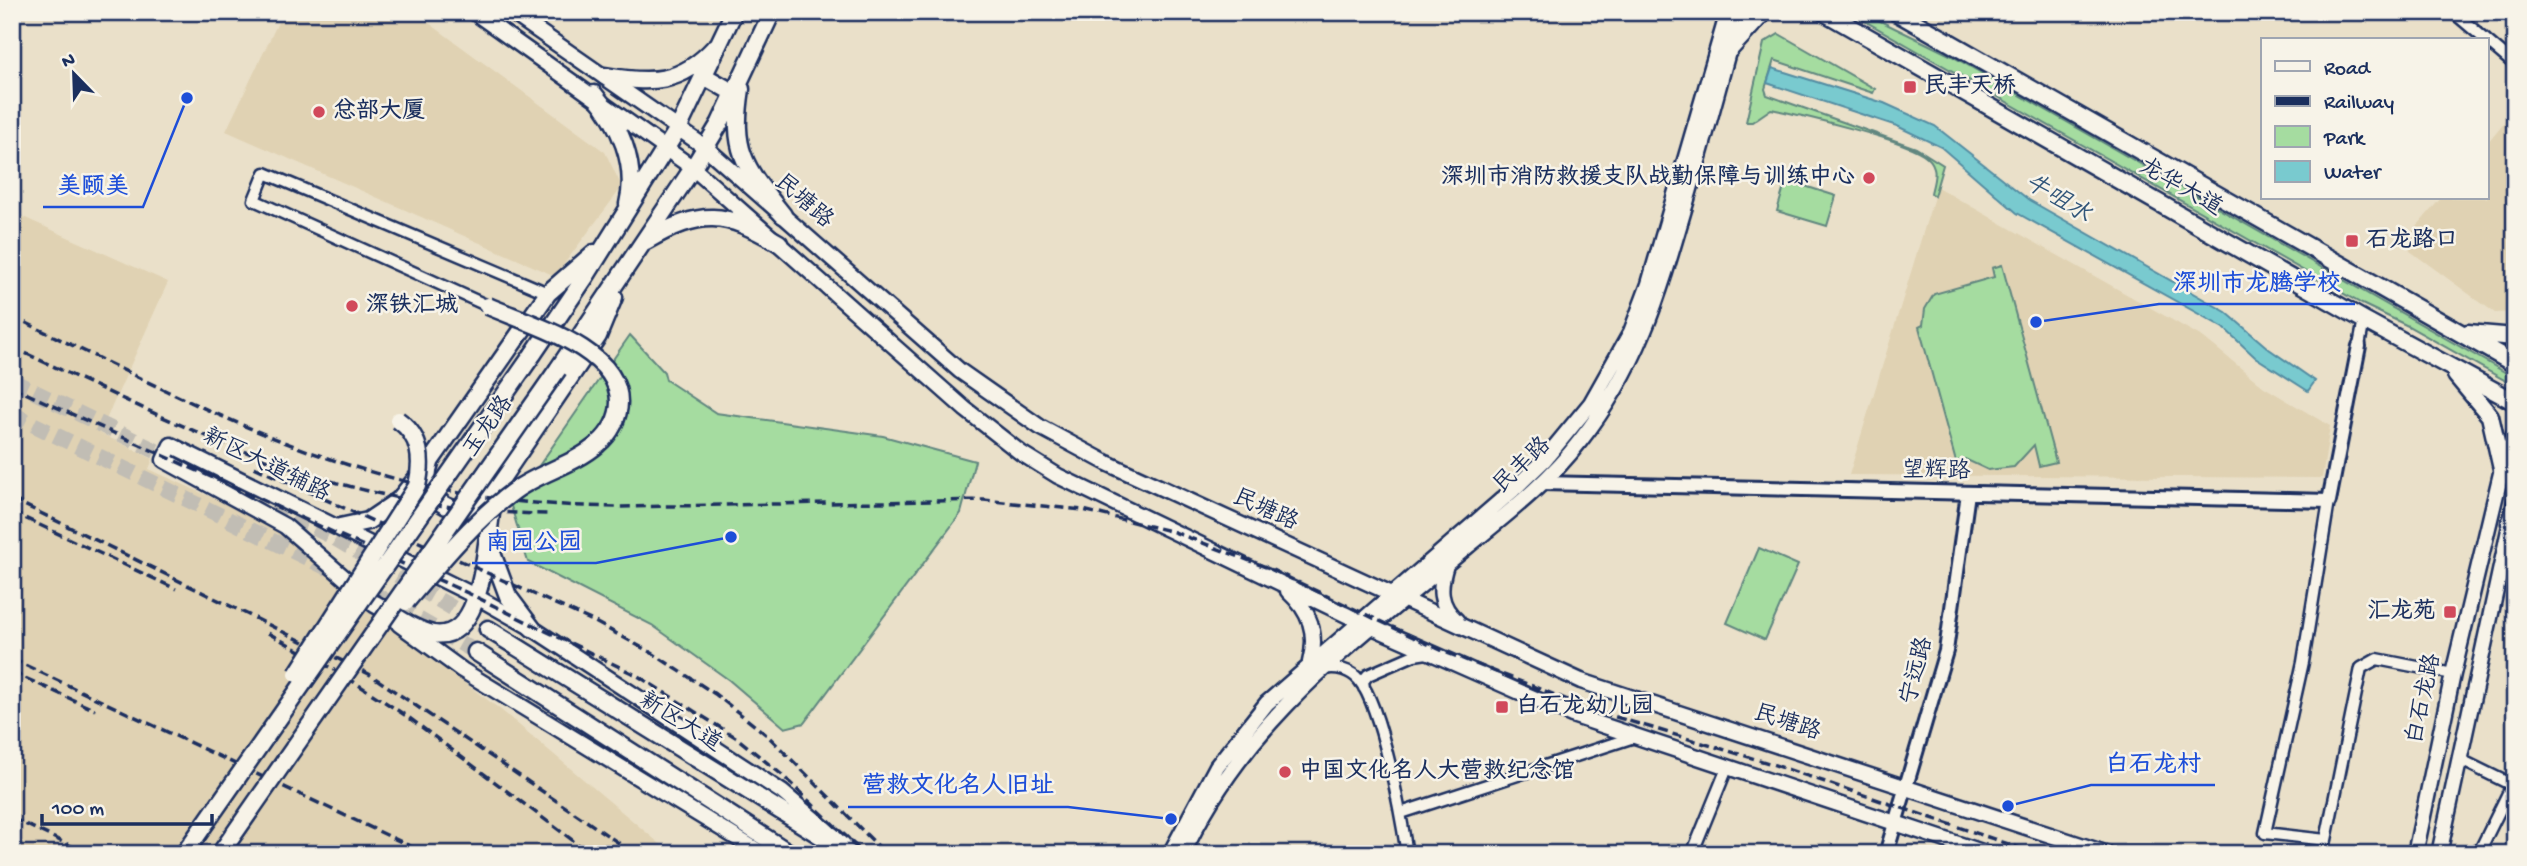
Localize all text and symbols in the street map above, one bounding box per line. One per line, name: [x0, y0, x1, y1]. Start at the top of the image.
north arrow: [38, 38, 108, 108]
legend: [2261, 38, 2488, 200]
text: N: [59, 49, 79, 75]
text: Road: [2324, 58, 2372, 83]
place label: 民丰天桥: [1924, 73, 2016, 101]
marker: 民丰天桥: [1902, 79, 1918, 95]
text: Railway: [2324, 92, 2394, 117]
place label: 总部大厦: [333, 98, 425, 126]
marker: 总部大厦: [311, 104, 327, 120]
text: Park: [2323, 128, 2367, 153]
street label: 龙华大道: [2133, 152, 2227, 223]
callout: 美颐美: [43, 162, 143, 207]
text: Water: [2324, 162, 2382, 187]
place label: 深圳市消防救援支队战勤保障与训练中心: [1441, 163, 1855, 192]
street label: 民塘路: [768, 168, 839, 235]
water label: 牛咀水: [2019, 168, 2097, 231]
marker: 深圳市消防救援支队战勤保障与训练中心: [1861, 170, 1877, 186]
text: 美颐美: [57, 173, 129, 203]
place label: 石龙路口: [2366, 226, 2458, 255]
marker: 石龙路口: [2344, 233, 2360, 249]
callout: 深圳市龙腾学校: [2159, 259, 2355, 304]
text: 深圳市龙腾学校: [2173, 270, 2341, 300]
place label: 深铁汇城: [366, 292, 458, 320]
marker: 深铁汇城: [344, 298, 360, 314]
street label: 玉龙路: [457, 390, 520, 463]
street label: 新区大道辅路: [198, 423, 334, 508]
street label: 民丰路: [1488, 432, 1557, 500]
street label: 望辉路: [1901, 457, 1971, 486]
street label: 民塘路: [1228, 484, 1302, 537]
callout: 南园公园: [472, 518, 596, 563]
text: 南园公园: [486, 529, 582, 559]
place label: 汇龙苑: [2367, 598, 2436, 626]
marker: 汇龙苑: [2442, 604, 2458, 620]
street label: 宁远路: [1896, 634, 1939, 708]
street label: 白石龙路: [2401, 651, 2448, 747]
street label: 新区大道: [634, 686, 727, 759]
place label: 白石龙幼儿园: [1516, 693, 1654, 721]
marker: 白石龙幼儿园: [1494, 699, 1510, 715]
street label: 民塘路: [1750, 700, 1824, 748]
callout: 白石龙村: [2091, 740, 2215, 785]
text: 白石龙村: [2105, 751, 2201, 781]
place label: 中国文化名人大营救纪念馆: [1299, 757, 1575, 786]
callout: 营救文化名人旧址: [848, 762, 1068, 807]
marker: 中国文化名人大营救纪念馆: [1277, 764, 1293, 780]
text: 营救文化名人旧址: [862, 772, 1054, 802]
scale bar: [42, 782, 212, 826]
text: 100 m: [51, 798, 104, 823]

